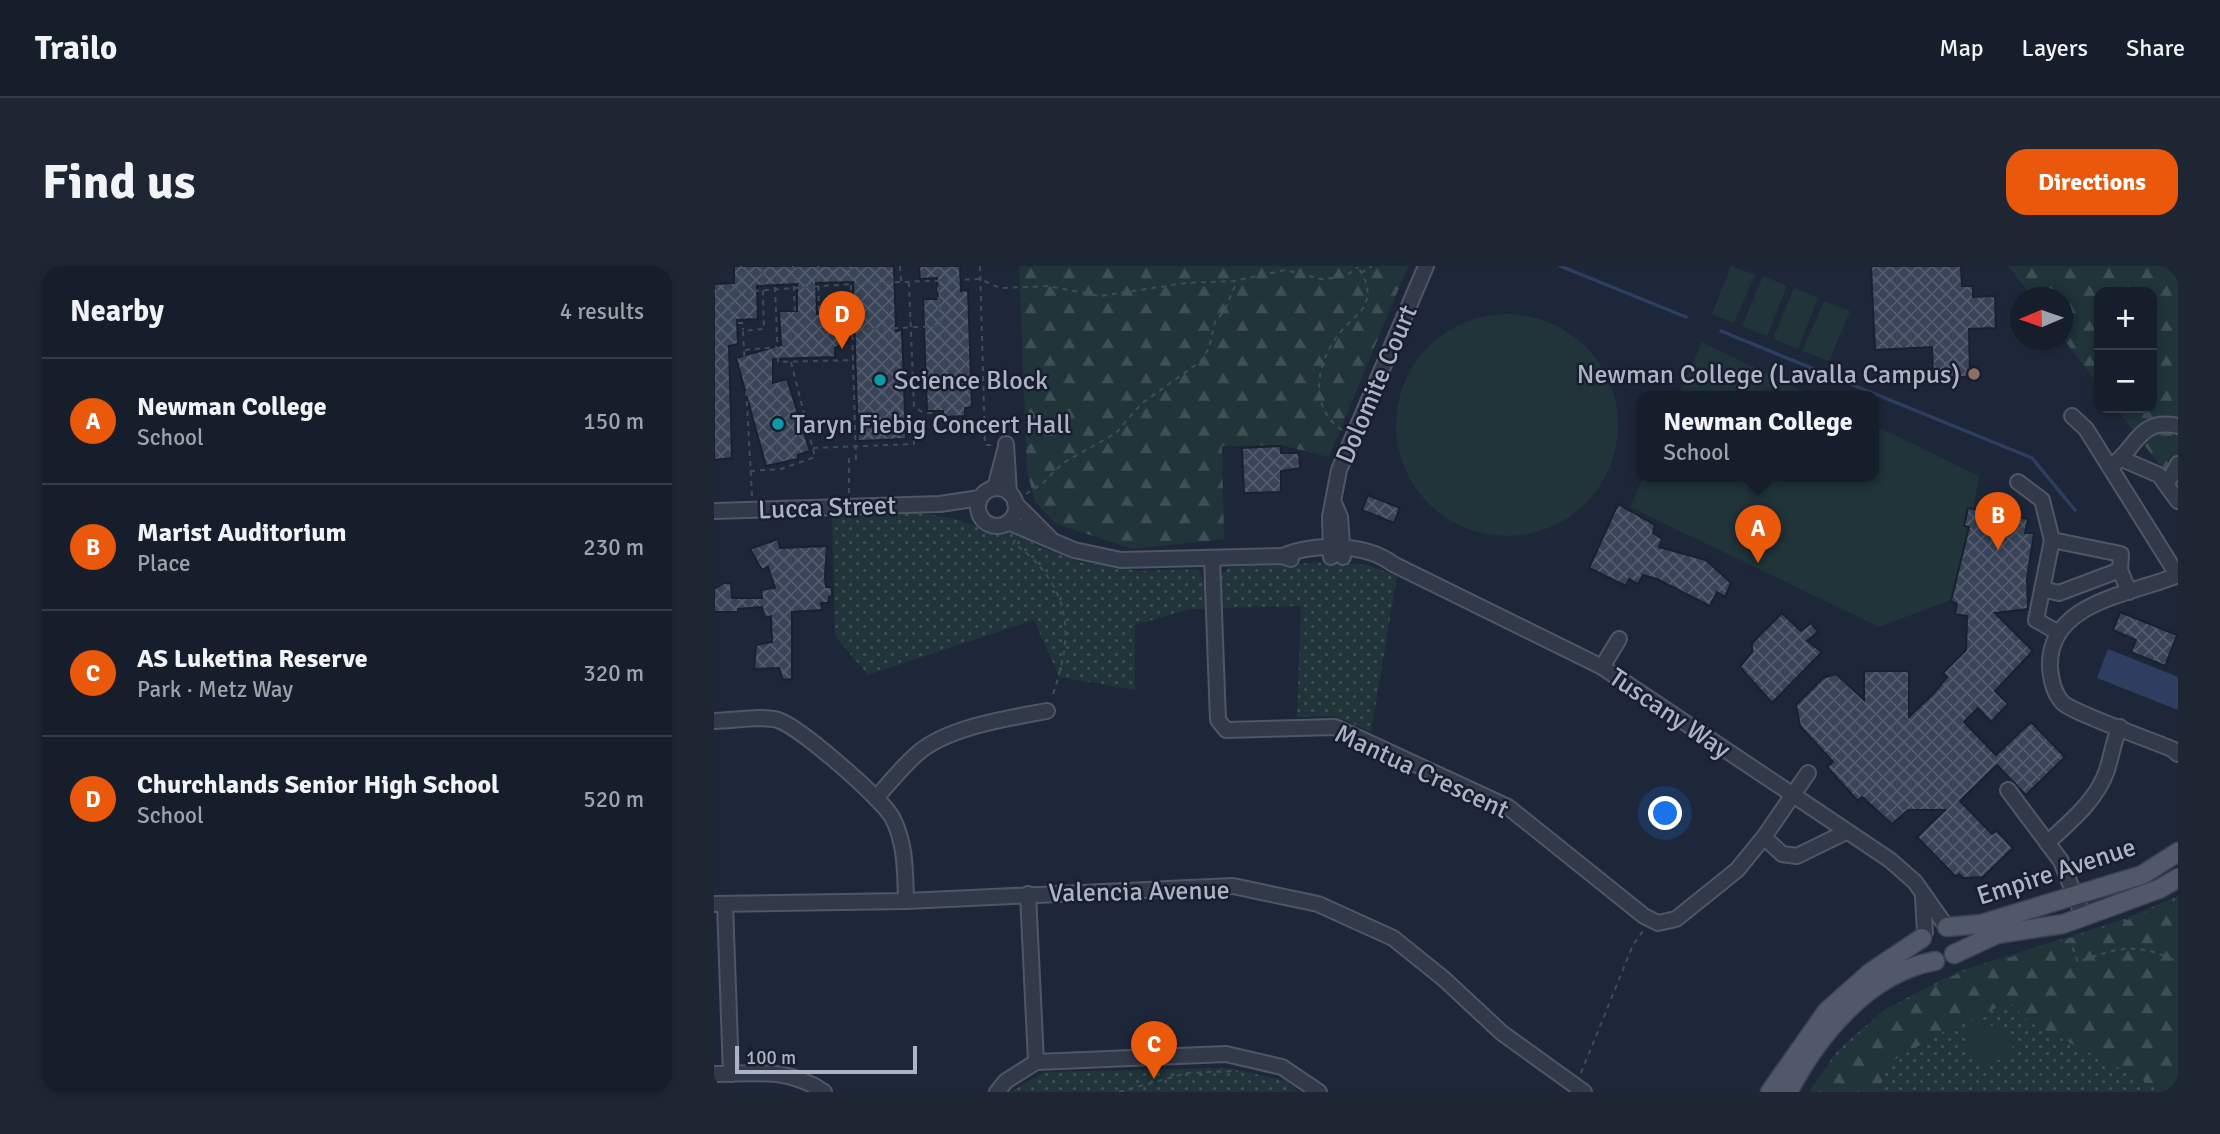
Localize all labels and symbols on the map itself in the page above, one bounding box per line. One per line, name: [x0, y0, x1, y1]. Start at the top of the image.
north arrow: [2010, 287, 2073, 350]
pin: D: [819, 291, 865, 349]
street label: Dolomite Court: [1329, 300, 1425, 468]
place label: Newman College (Lavalla Campus): [1577, 359, 1960, 391]
place label: Science Block: [894, 365, 1048, 397]
marker: Newman College (Lavalla Campus): [1966, 366, 1982, 382]
marker: Science Block: [872, 372, 888, 388]
place label: Taryn Fiebig Concert Hall: [792, 409, 1071, 441]
marker: Taryn Fiebig Concert Hall: [770, 416, 786, 432]
street label: Lucca Street: [757, 490, 897, 526]
pin: B: [1975, 492, 2021, 550]
pin: A: [1735, 505, 1781, 563]
street label: Tuscany Way: [1603, 662, 1736, 766]
street label: Mantua Crescent: [1330, 718, 1514, 826]
your location: [1648, 796, 1682, 830]
street label: Empire Avenue: [1973, 831, 2140, 913]
street label: Valencia Avenue: [1048, 874, 1230, 910]
pin: C: [1131, 1021, 1177, 1079]
scale bar: [735, 1043, 917, 1075]

